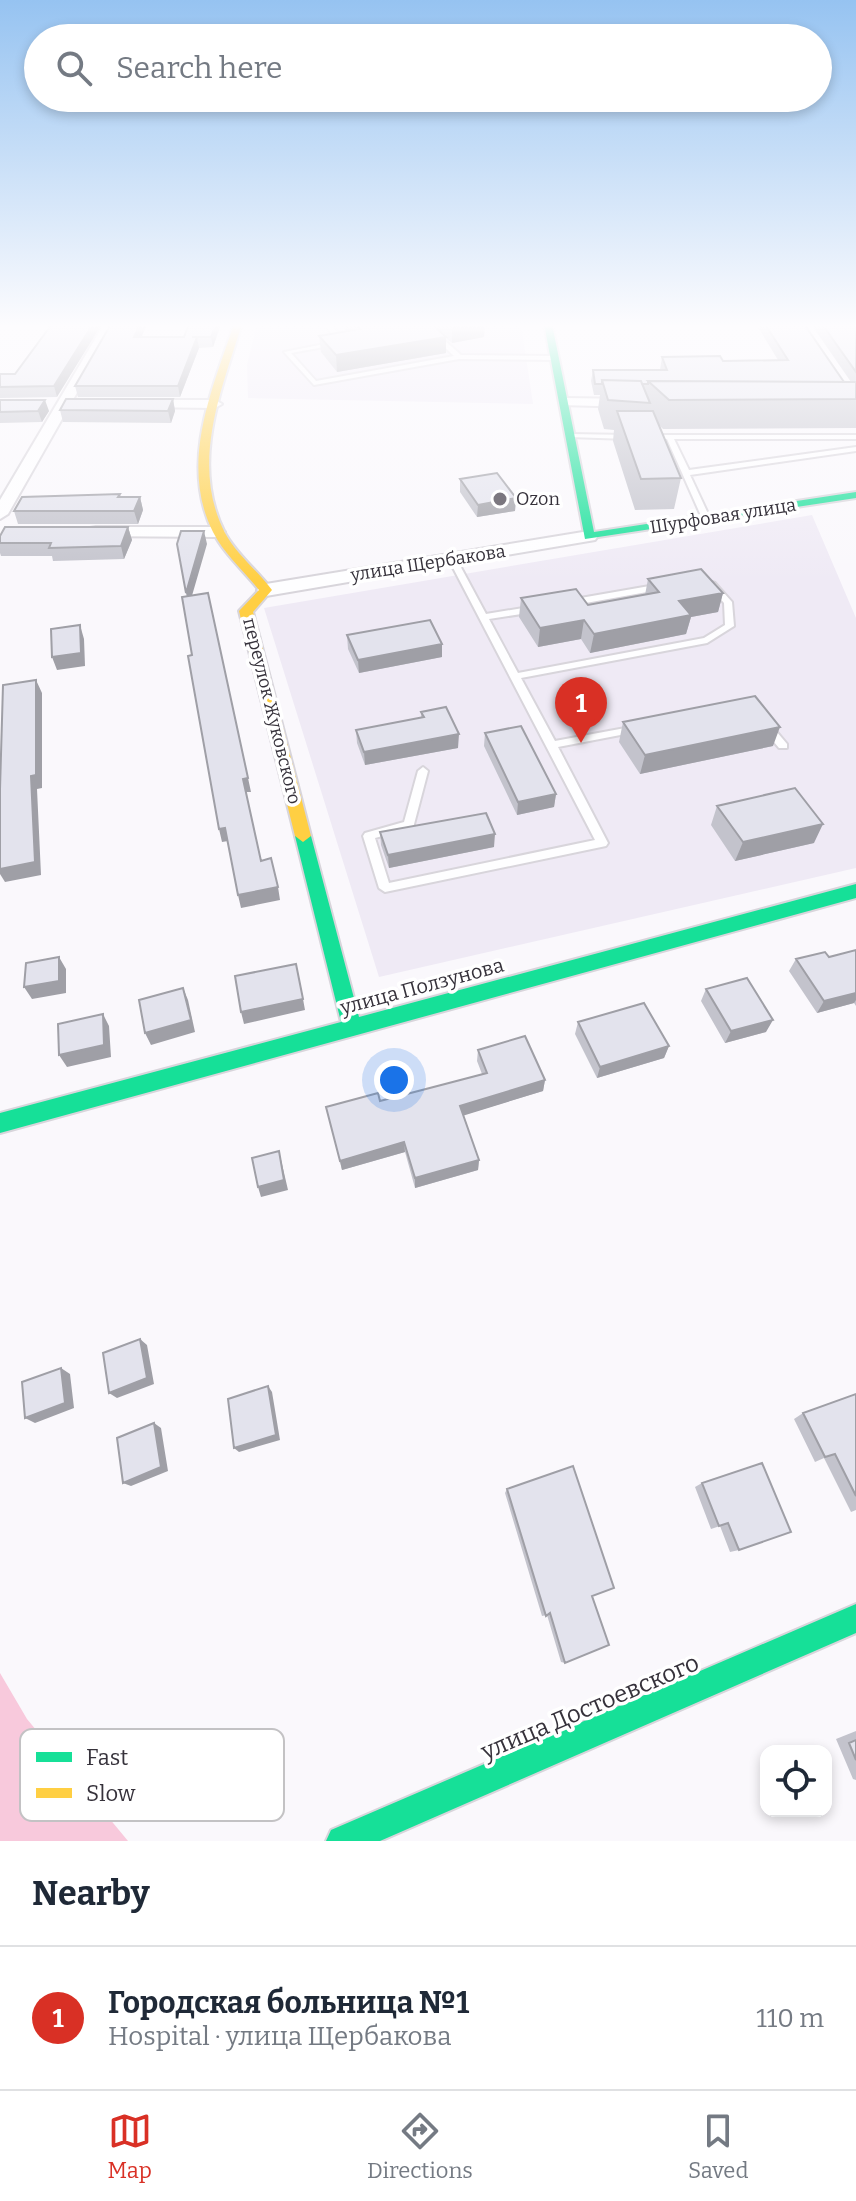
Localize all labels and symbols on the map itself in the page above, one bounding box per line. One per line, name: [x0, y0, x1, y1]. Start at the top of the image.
place label: Ozon: [516, 488, 560, 510]
marker: Ozon: [491, 490, 509, 508]
street label: Шурфовая улица: [648, 494, 798, 538]
street label: улица Щербакова: [348, 540, 507, 586]
street label: переулок Жуковского: [238, 616, 306, 806]
pin: 1: [555, 677, 607, 743]
street label: улица Ползунова: [337, 953, 506, 1020]
your location: [374, 1060, 414, 1100]
street label: улица Достоевского: [476, 1648, 703, 1766]
legend: [20, 1729, 284, 1821]
text: Fast: [86, 1744, 128, 1771]
text: Slow: [86, 1780, 136, 1807]

